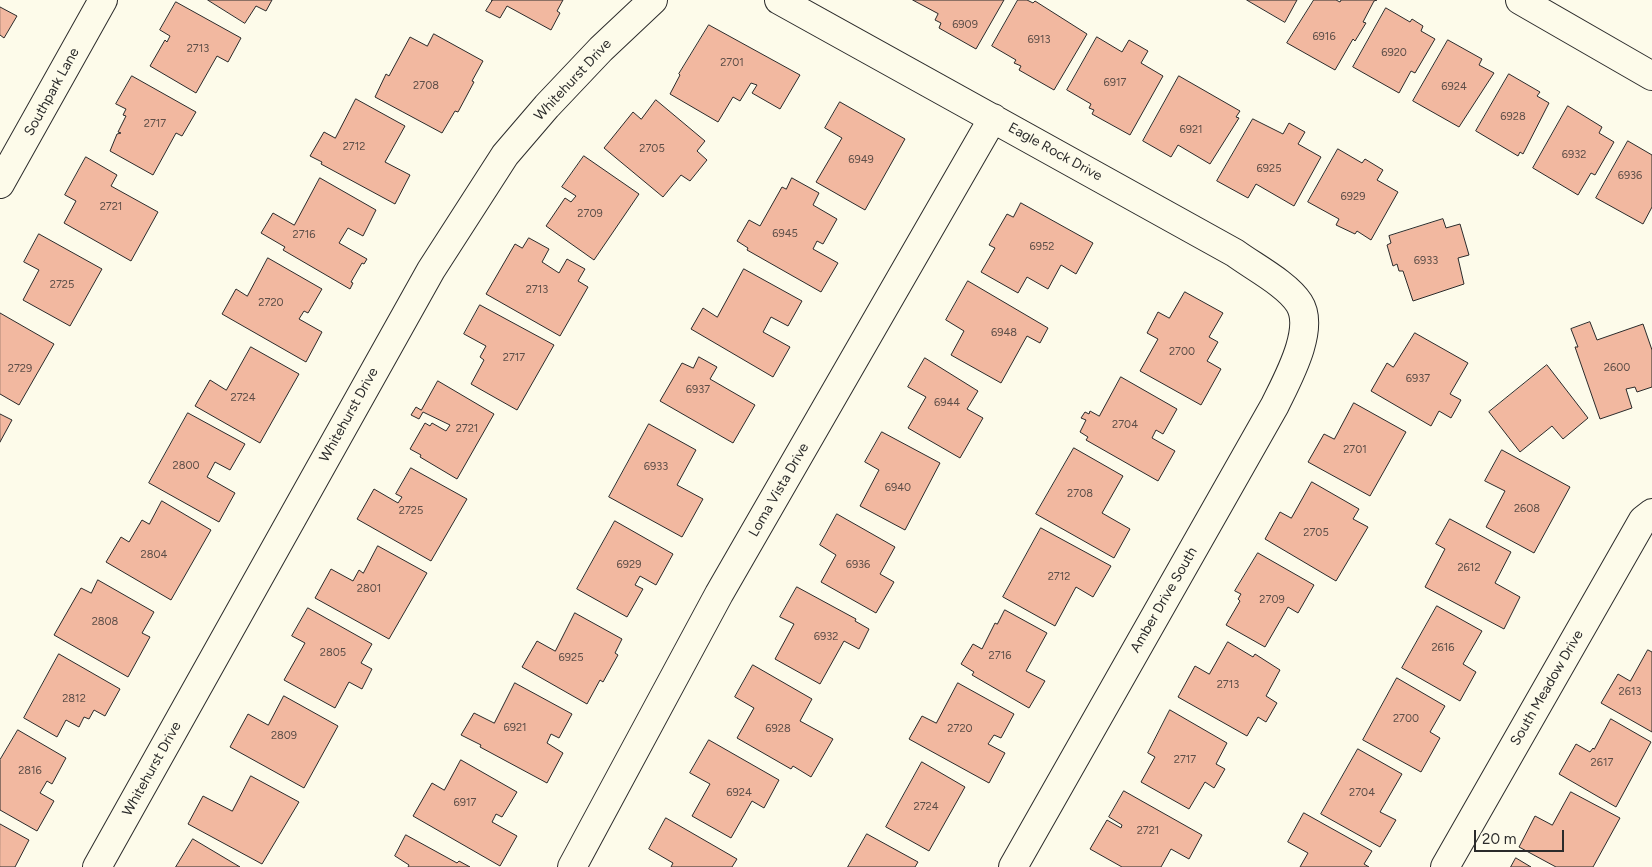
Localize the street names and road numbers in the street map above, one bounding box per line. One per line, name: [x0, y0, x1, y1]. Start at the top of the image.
street label: Whitehurst Drive: [531, 36, 615, 124]
street label: Southpark Lane: [21, 45, 83, 139]
street label: Eagle Rock Drive: [1005, 119, 1105, 185]
street label: Whitehurst Drive: [316, 365, 382, 465]
street label: Loma Vista Drive: [745, 440, 813, 540]
street label: Amber Drive South: [1127, 544, 1201, 656]
street label: South Meadow Drive: [1507, 627, 1587, 749]
street label: Whitehurst Drive: [119, 719, 185, 819]

